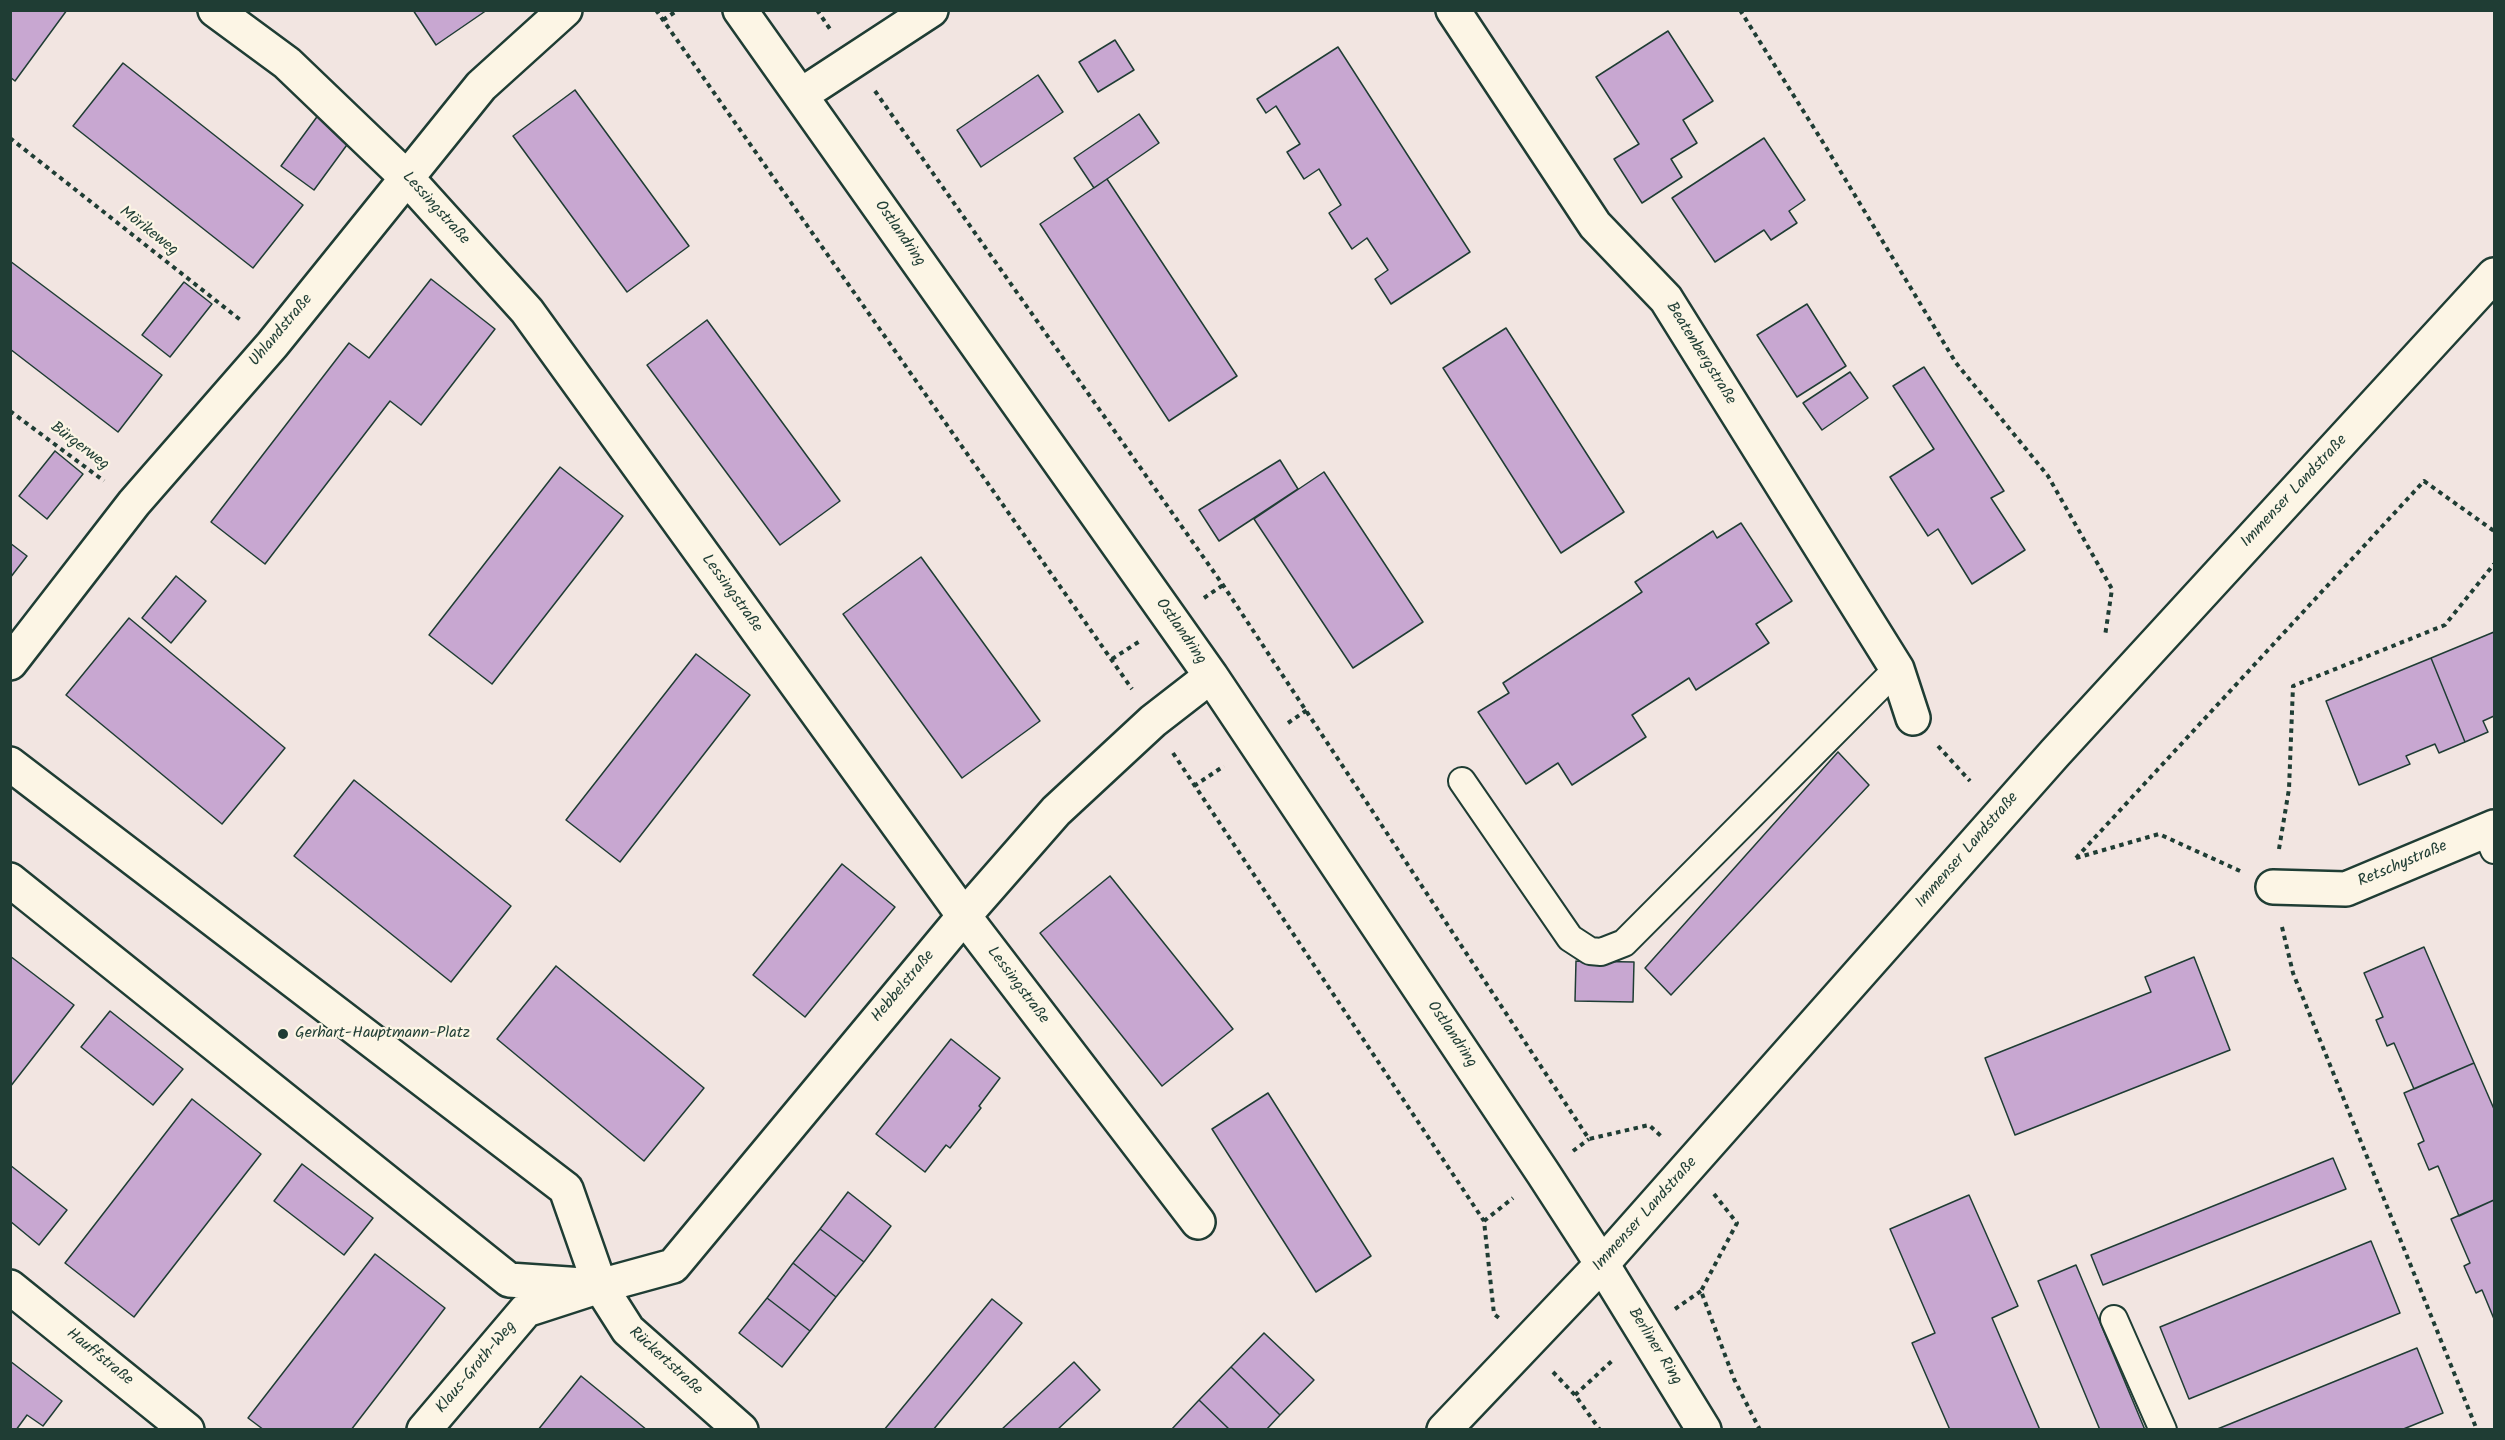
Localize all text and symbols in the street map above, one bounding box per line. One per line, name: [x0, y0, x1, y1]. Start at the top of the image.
street label: Lessingstraße: [397, 168, 473, 250]
street label: Ostlandring: [869, 197, 929, 271]
street label: Mörikeweg: [115, 203, 181, 261]
street label: Uhlandstraße: [246, 291, 318, 371]
street label: Beatenbergstraße: [1661, 299, 1739, 409]
street label: Bürgerweg: [46, 419, 112, 475]
street label: Immenser Landstraße: [2238, 432, 2352, 552]
street label: Lessingstraße: [696, 551, 766, 637]
street label: Ostlandring: [1150, 595, 1210, 669]
street label: Immenser Landstraße: [1913, 789, 2023, 913]
street label: Retschystraße: [2355, 838, 2451, 892]
street label: Lessingstraße: [982, 944, 1052, 1028]
street label: Hebbelstraße: [868, 947, 940, 1027]
street label: Ostlandring: [1422, 998, 1480, 1072]
place label: Gerhart-Hauptmann-Platz: [295, 1024, 470, 1044]
marker: Gerhart-Hauptmann-Platz: [276, 1027, 290, 1041]
street label: Immenser Landstraße: [1590, 1154, 1702, 1276]
street label: Berliner Ring: [1623, 1305, 1685, 1389]
street label: Klaus-Groth-Weg: [433, 1318, 521, 1418]
street label: Rückertstraße: [624, 1324, 706, 1400]
street label: Hauffstraße: [62, 1325, 136, 1391]

